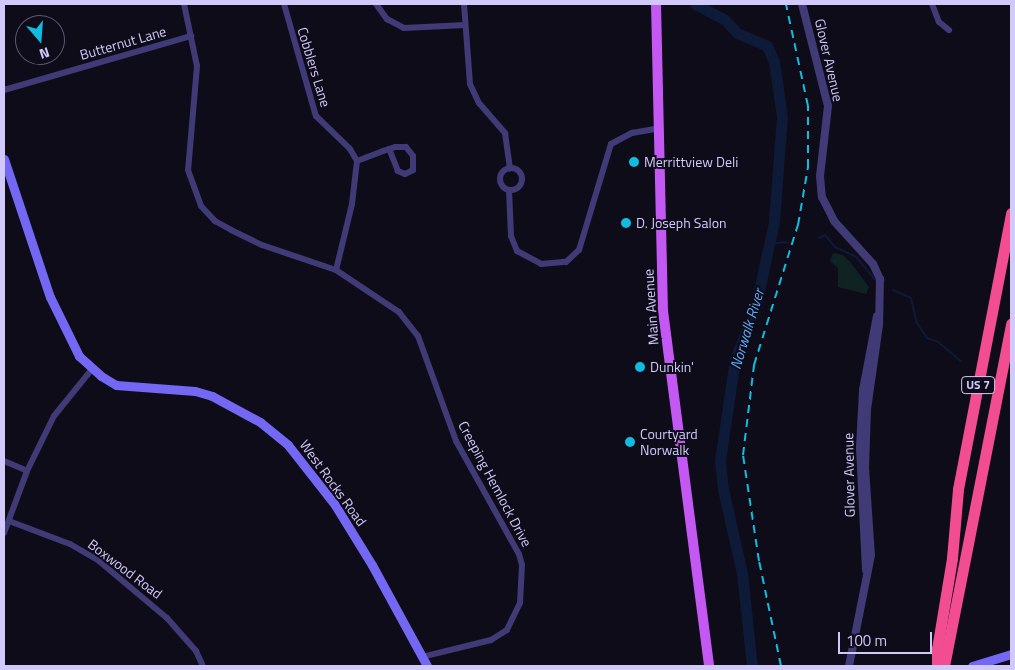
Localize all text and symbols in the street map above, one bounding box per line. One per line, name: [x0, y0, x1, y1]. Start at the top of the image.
north arrow: [15, 15, 65, 65]
street label: Glover Avenue: [811, 17, 847, 103]
street label: Butternut Lane: [78, 23, 168, 63]
street label: Cobblers Lane: [294, 25, 334, 109]
text: N: [37, 42, 52, 65]
place label: Merrittview Deli: [644, 154, 738, 170]
marker: Merrittview Deli: [628, 156, 640, 168]
place label: D. Joseph Salon: [636, 215, 727, 231]
marker: D. Joseph Salon: [620, 217, 632, 229]
street label: Main Avenue: [640, 268, 662, 346]
water label: Norwalk River: [726, 287, 768, 371]
place label: Dunkin': [650, 359, 694, 375]
marker: Dunkin': [634, 361, 646, 373]
road number: US 7: [960, 376, 996, 394]
street label: Creeping Hemlock Drive: [455, 418, 535, 550]
place label: Courtyard Norwalk: [640, 426, 698, 458]
street label: Glover Avenue: [840, 433, 858, 517]
marker: Courtyard Norwalk: [624, 436, 636, 448]
street label: West Rocks Road: [296, 437, 370, 529]
street label: Boxwood Road: [85, 536, 165, 602]
scale bar: [840, 622, 934, 654]
text: 100 m: [846, 629, 887, 652]

